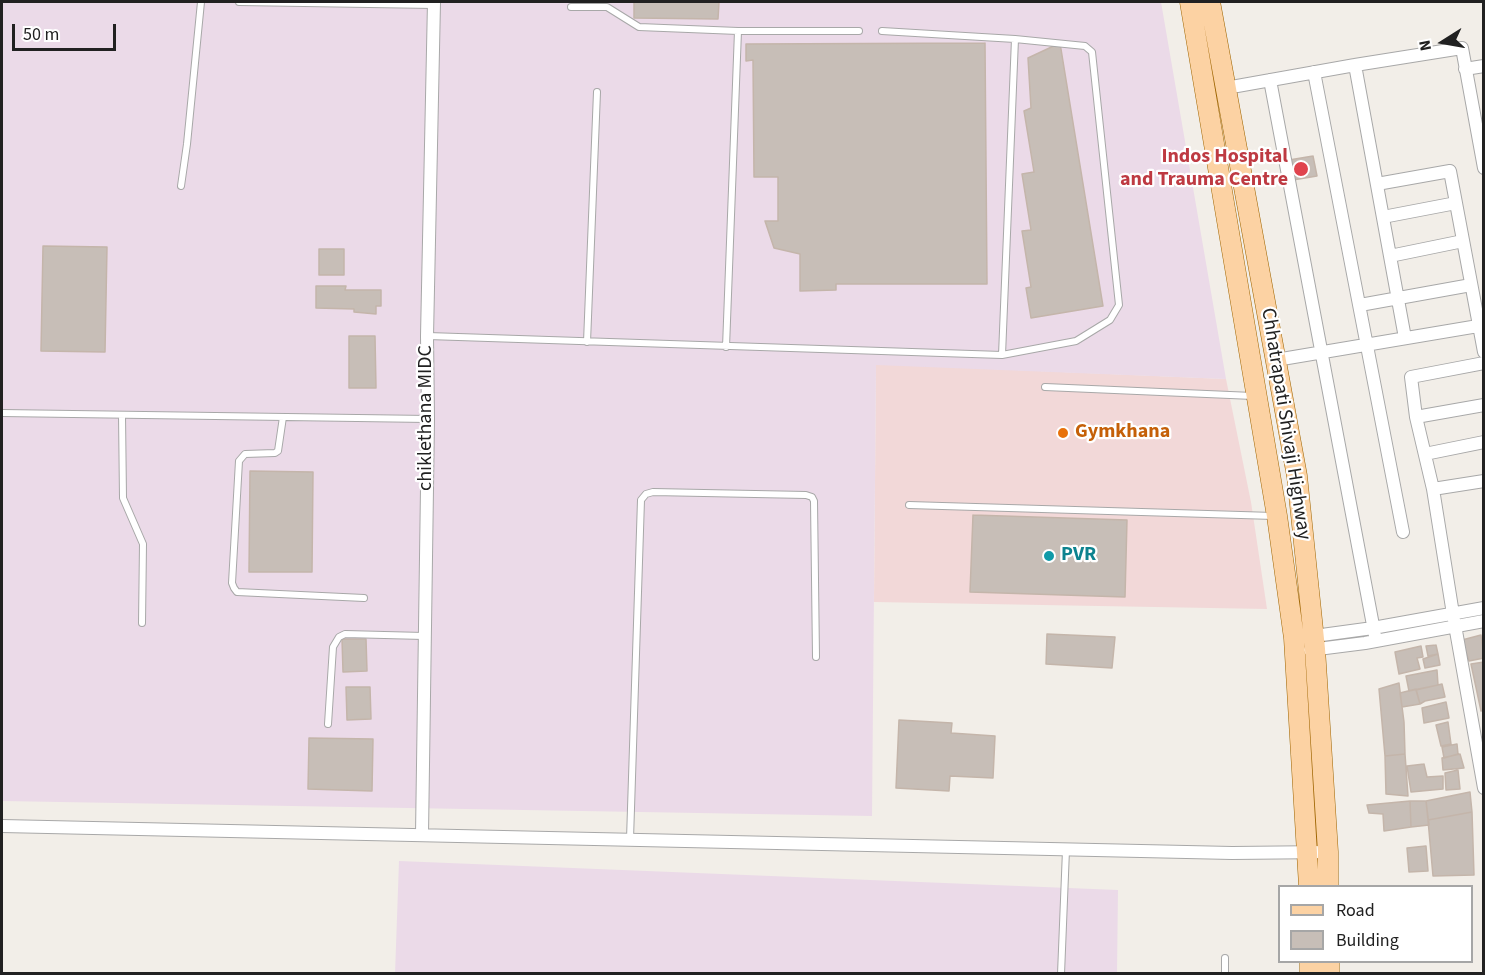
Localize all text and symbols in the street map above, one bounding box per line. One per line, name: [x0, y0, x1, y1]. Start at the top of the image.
scale bar: [15, 12, 118, 50]
north arrow: [1413, 12, 1473, 72]
text: 50 m: [23, 22, 59, 47]
text: N: [1414, 38, 1437, 53]
place label: Indos Hospital and Trauma Centre: [1120, 146, 1288, 193]
marker: Indos Hospital and Trauma Centre: [1292, 160, 1310, 178]
street label: Chhatrapati Shivaji Highway: [1255, 306, 1315, 542]
street label: chiklethana MIDC: [415, 345, 439, 491]
place label: Gymkhana: [1075, 421, 1170, 445]
marker: Gymkhana: [1056, 426, 1070, 440]
place label: PVR: [1061, 544, 1096, 568]
marker: PVR: [1042, 549, 1056, 563]
legend: [1278, 885, 1473, 963]
text: Road: [1336, 898, 1375, 923]
text: Building: [1336, 928, 1399, 953]

